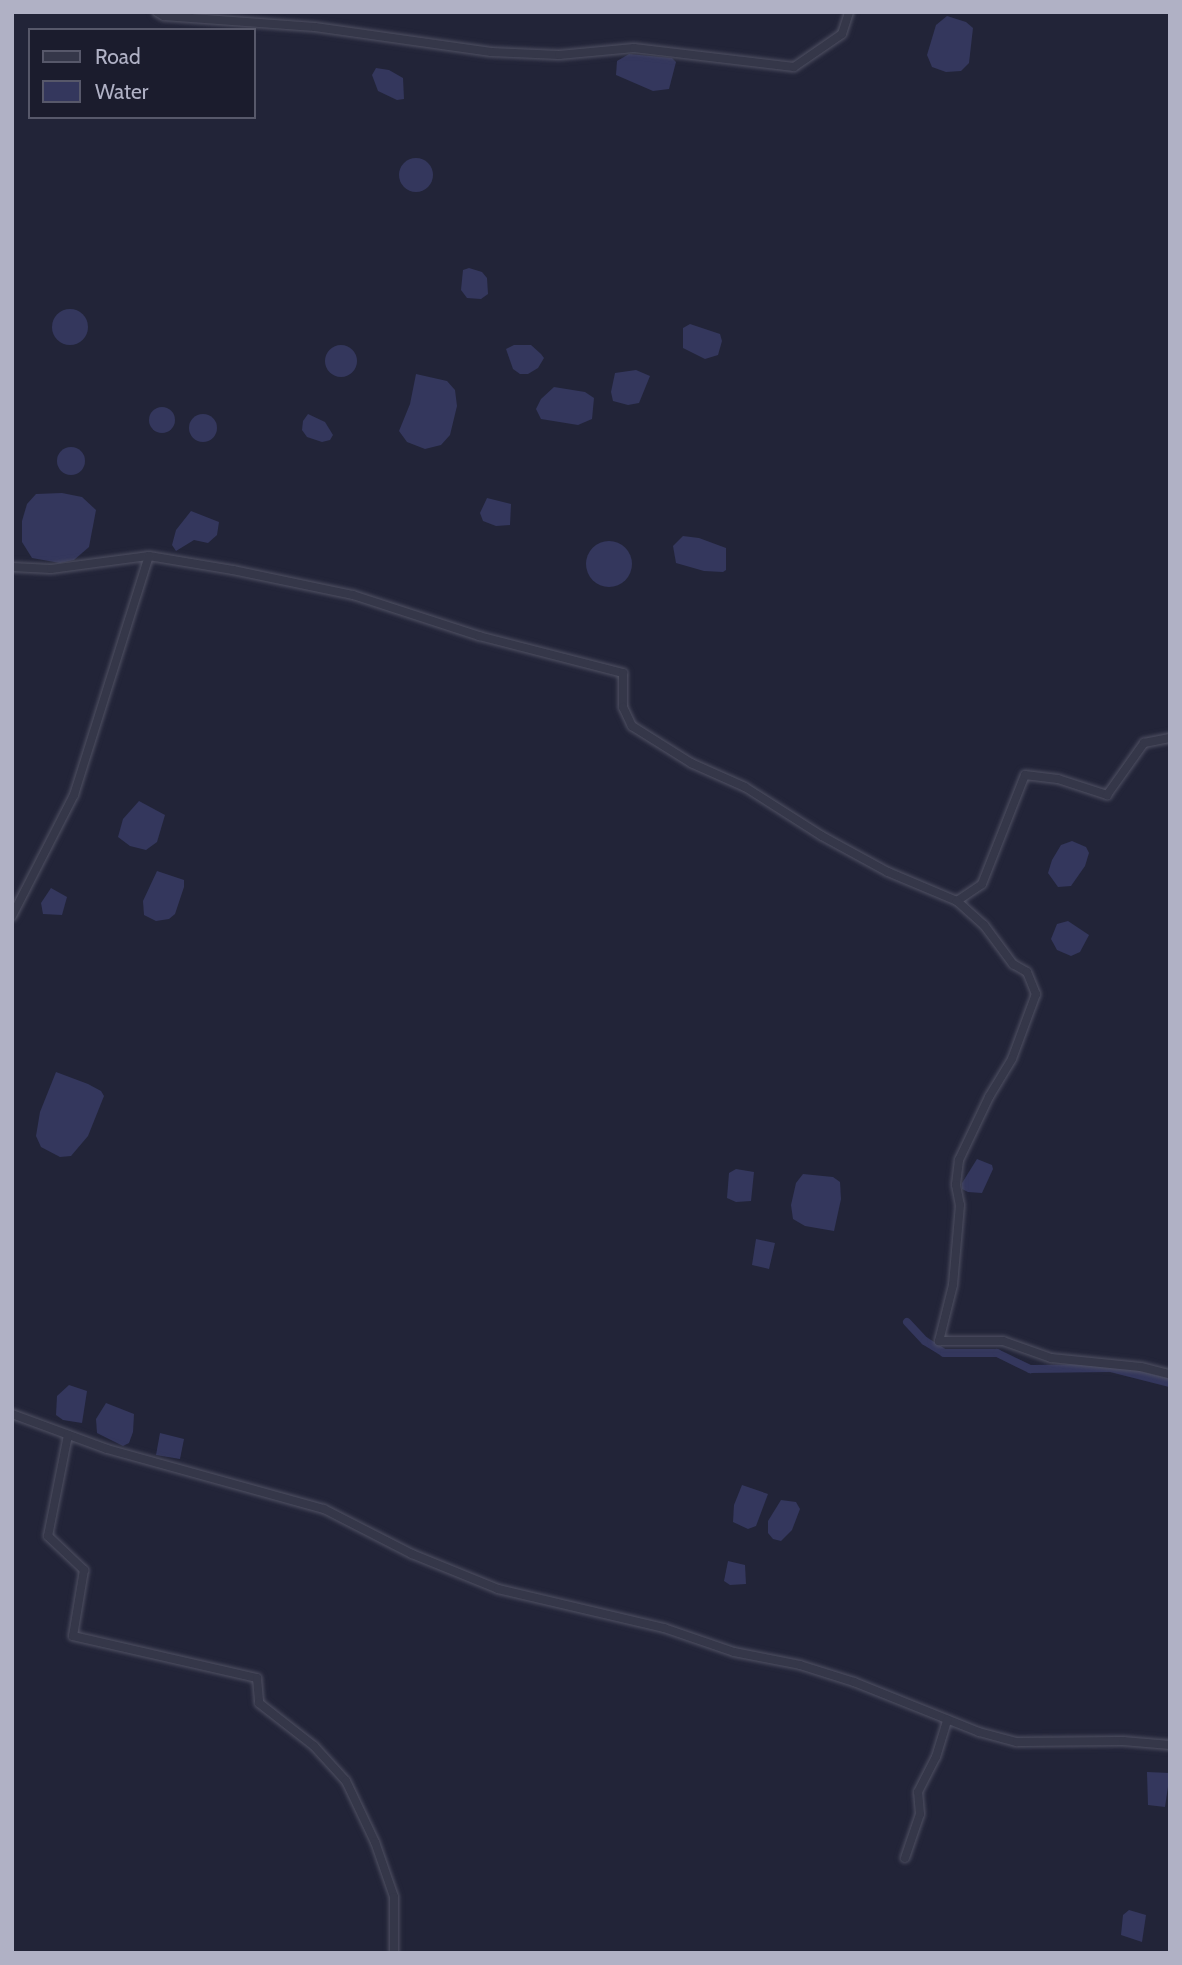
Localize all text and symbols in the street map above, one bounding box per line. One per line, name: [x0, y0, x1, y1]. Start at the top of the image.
legend: [28, 28, 256, 119]
text: Road: [95, 44, 141, 69]
text: Water: [95, 79, 148, 104]

